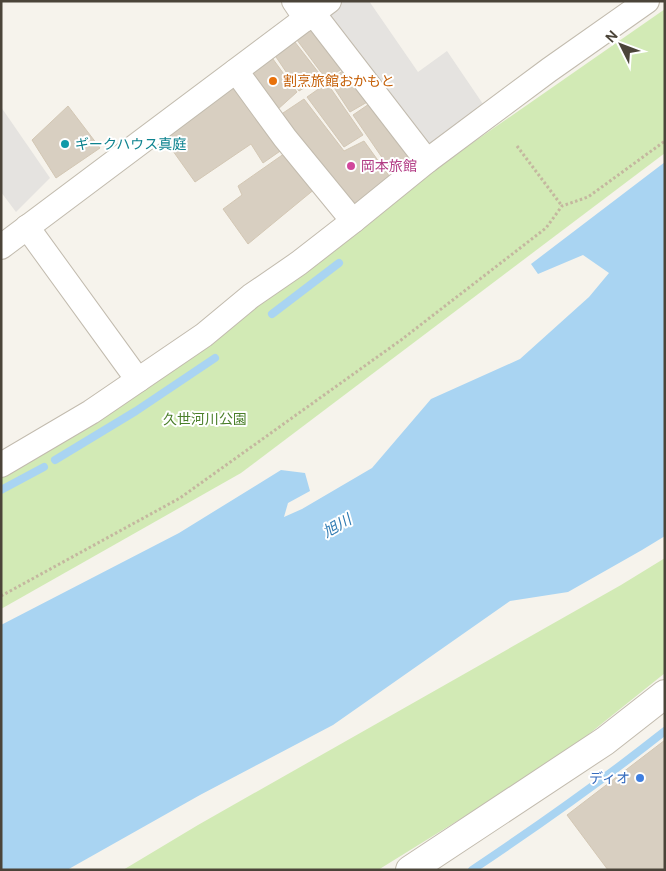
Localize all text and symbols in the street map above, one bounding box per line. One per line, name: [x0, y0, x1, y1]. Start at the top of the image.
north arrow: [596, 20, 646, 70]
text: N: [601, 26, 621, 46]
place label: 割烹旅館おかもと: [283, 72, 395, 90]
marker: 割烹旅館おかもと: [267, 75, 279, 87]
place label: ギークハウス真庭: [75, 135, 186, 153]
marker: ギークハウス真庭: [59, 138, 71, 150]
place label: 岡本旅館: [361, 157, 417, 175]
marker: 岡本旅館: [345, 160, 357, 172]
park label: 久世河川公園: [163, 410, 247, 428]
water label: 旭川: [319, 509, 357, 542]
place label: ディオ: [589, 769, 630, 787]
marker: ディオ: [634, 772, 646, 784]

